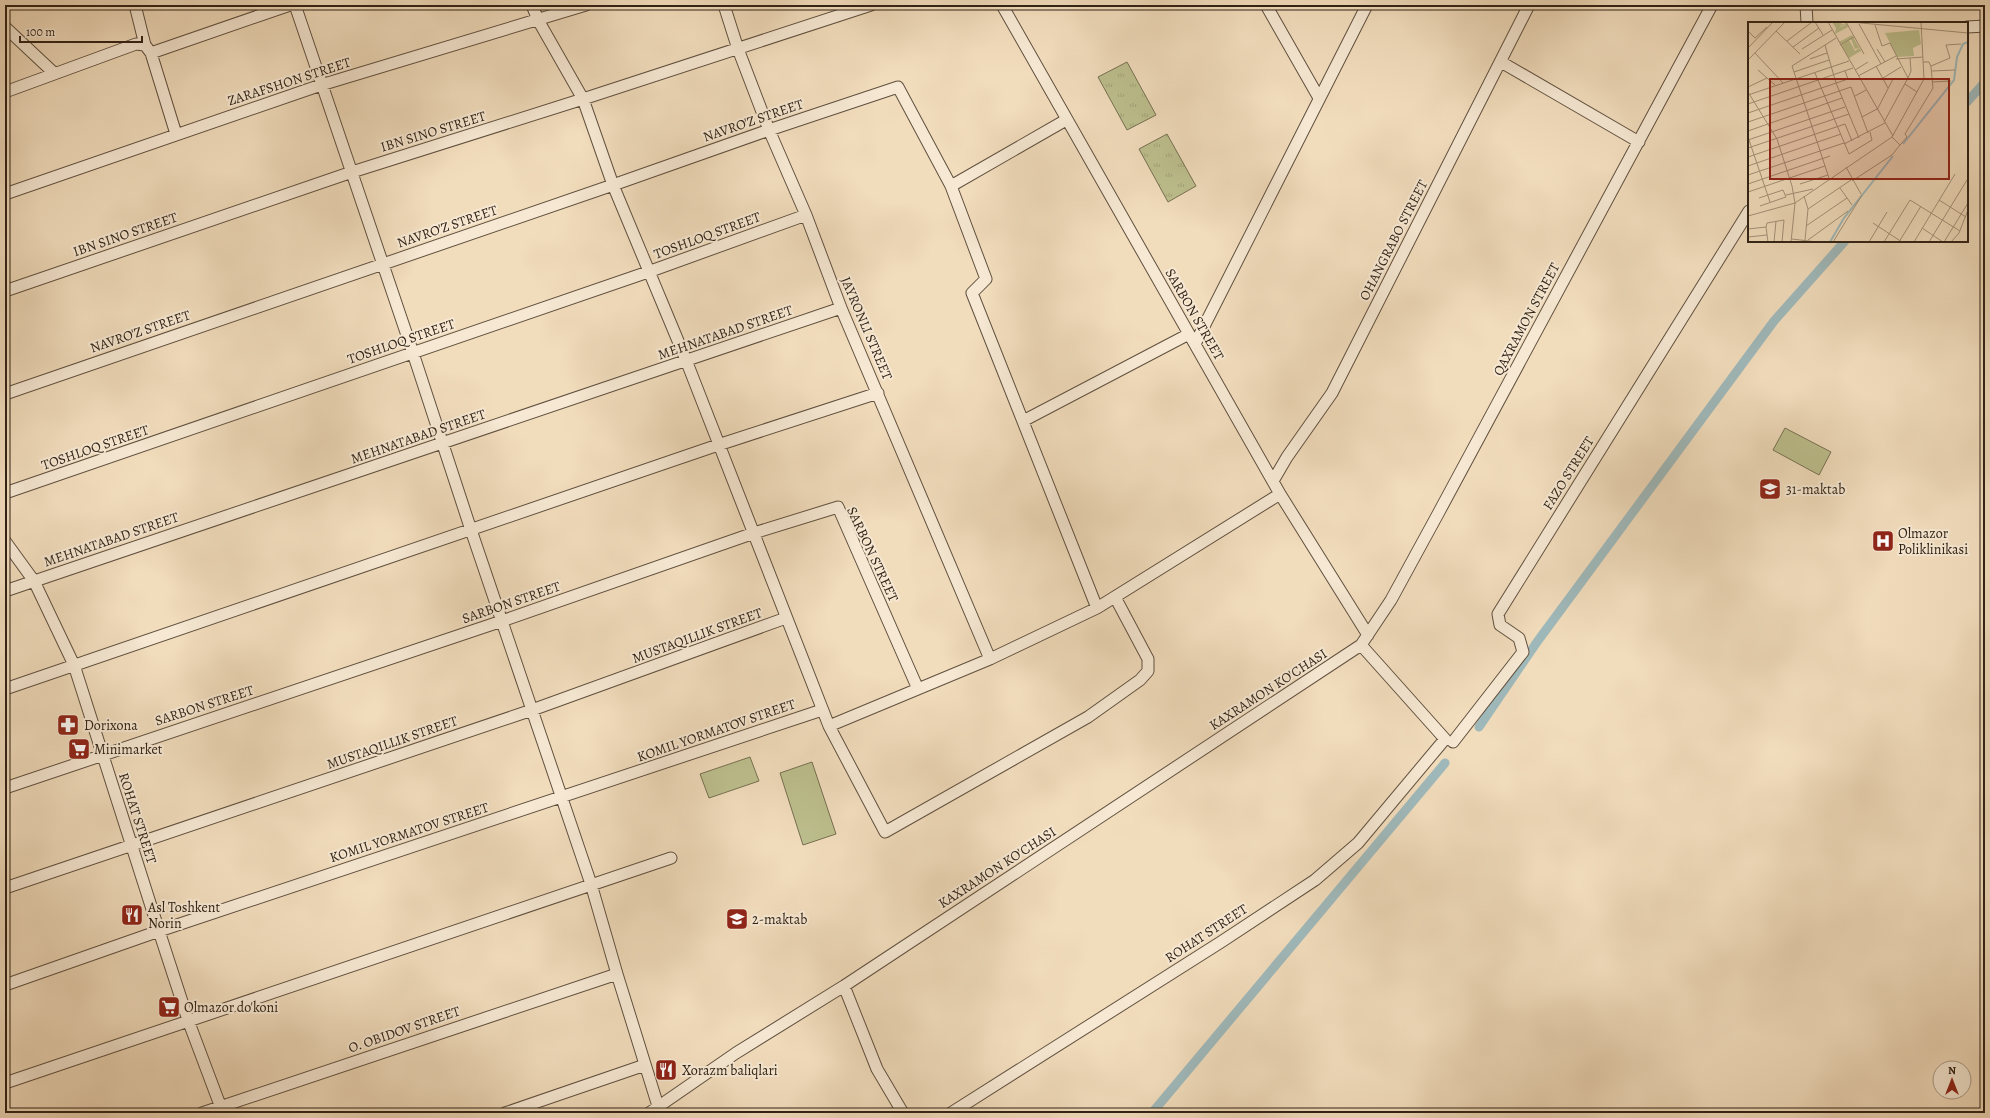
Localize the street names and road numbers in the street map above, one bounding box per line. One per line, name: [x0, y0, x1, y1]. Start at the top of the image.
street label: ZARAFSHON STREET: [225, 53, 353, 110]
street label: NAVRO'Z STREET: [701, 94, 806, 147]
street label: IBN SINO STREET: [378, 106, 488, 157]
street label: OHANGRABO STREET: [1355, 176, 1432, 304]
street label: NAVRO'Z STREET: [395, 200, 500, 253]
street label: TOSHLOQ STREET: [651, 207, 764, 264]
street label: IBN SINO STREET: [71, 208, 180, 261]
street label: QAXRAMON STREET: [1489, 259, 1564, 379]
street label: SARBON STREET: [1161, 265, 1229, 364]
street label: JAYRONLI STREET: [836, 274, 897, 383]
street label: MEHNATАBАD STREET: [655, 300, 795, 364]
street label: NAVRO'Z STREET: [88, 305, 193, 358]
street label: TOSHLOQ STREET: [345, 314, 458, 369]
street label: MEHNATАBАD STREET: [348, 404, 488, 468]
street label: TOSHLOQ STREET: [39, 420, 152, 475]
street label: FAZO STREET: [1538, 433, 1599, 514]
street label: SARBON STREET: [842, 504, 903, 605]
street label: MEHNATАBАD STREET: [41, 507, 181, 571]
street label: SARBON STREET: [459, 577, 563, 628]
street label: MUSTAQILLIK STREET: [630, 603, 765, 668]
street label: KAXRAMON KO'CHASI: [1206, 644, 1331, 735]
street label: SARBON STREET: [152, 680, 256, 730]
street label: KOMIL YORMATOV STREET: [635, 694, 798, 766]
street label: MUSTAQILLIK STREET: [324, 711, 460, 774]
street label: ROHAT STREET: [114, 770, 161, 866]
street label: KOMIL YORMATOV STREET: [327, 798, 491, 867]
street label: KAXRAMON KO'CHASI: [935, 822, 1060, 913]
street label: ROHAT STREET: [1161, 900, 1251, 967]
street label: O. OBIDOV STREET: [346, 1001, 463, 1058]

